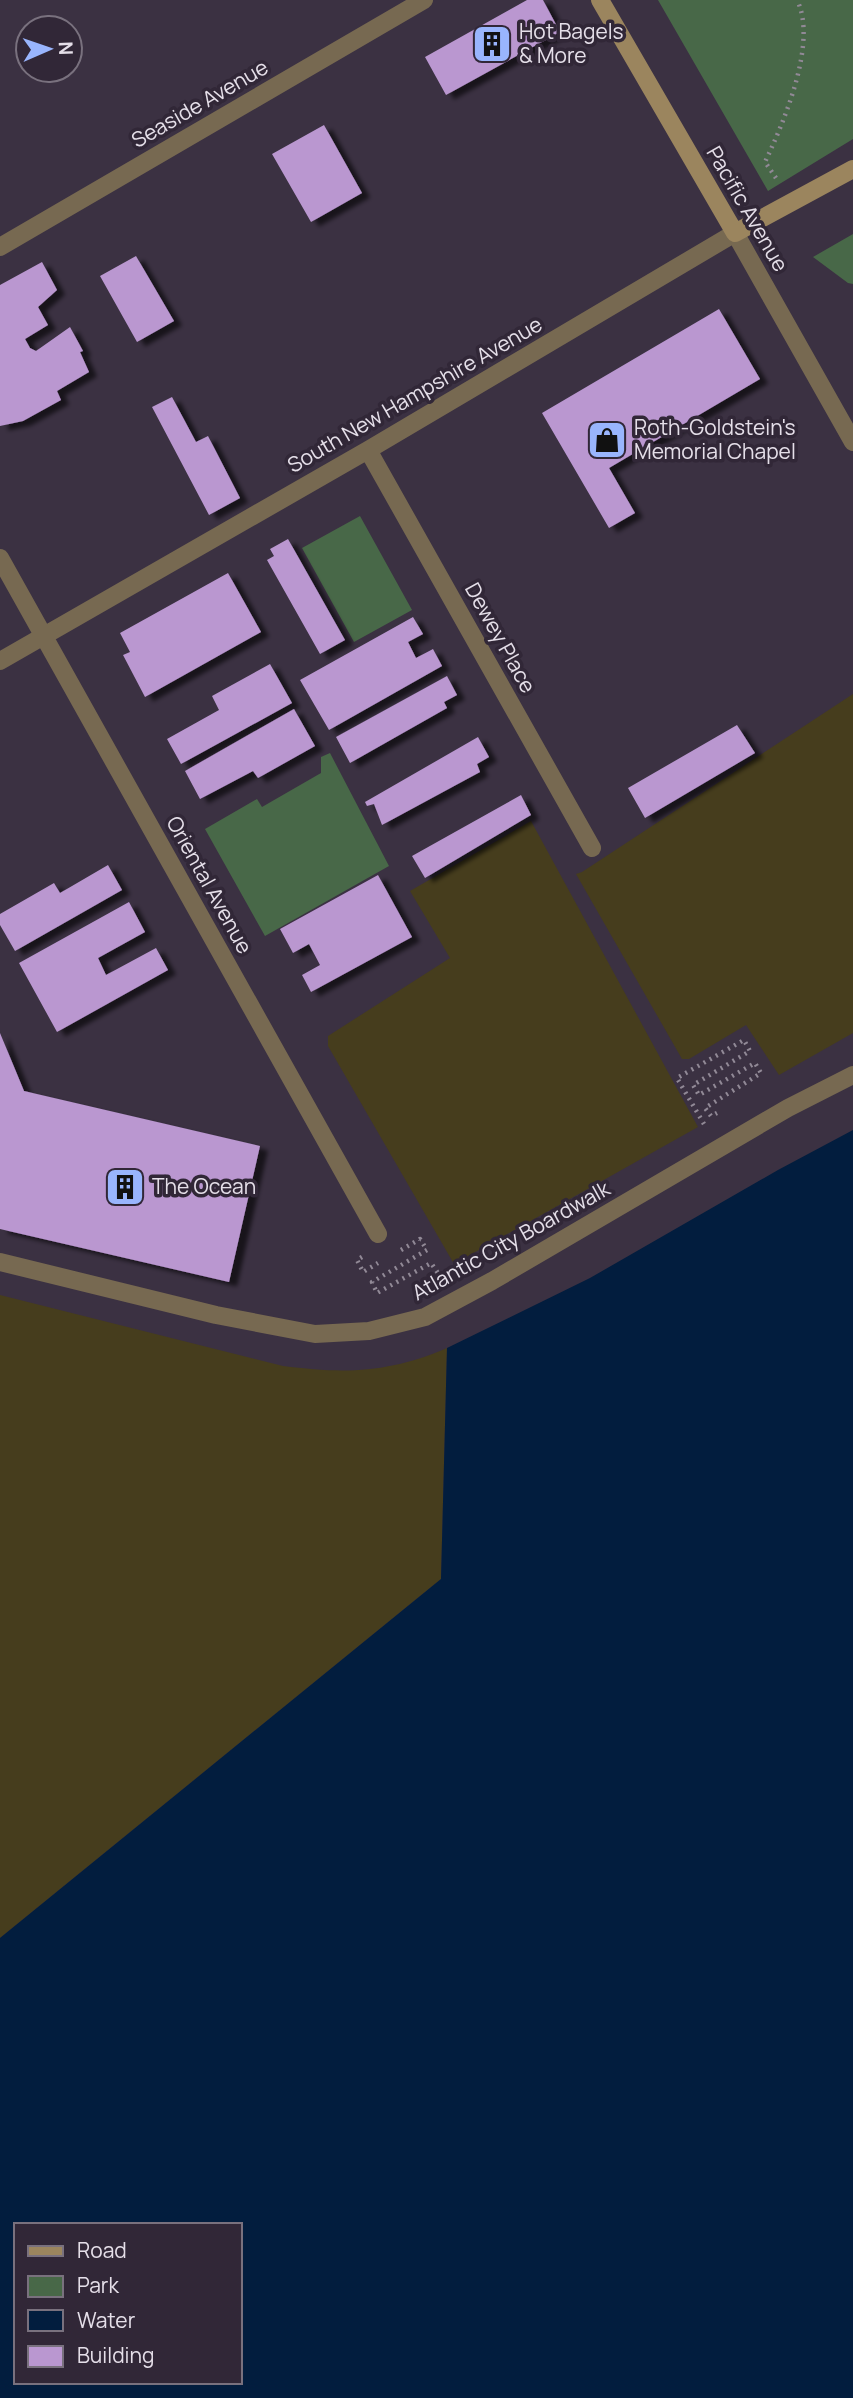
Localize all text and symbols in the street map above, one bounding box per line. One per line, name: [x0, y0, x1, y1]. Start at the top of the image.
north arrow: [14, 14, 84, 84]
place label: Hot Bagels & More: [519, 17, 624, 69]
building icon: Hot Bagels & More: [471, 23, 513, 65]
text: N: [53, 41, 79, 56]
street label: Seaside Avenue: [126, 53, 273, 154]
street label: Pacific Avenue: [701, 141, 795, 276]
street label: South New Hampshire Avenue: [282, 310, 547, 479]
place label: Roth-Goldstein's Memorial Chapel: [634, 413, 796, 465]
shop icon: Roth-Goldstein's Memorial Chapel: [586, 419, 628, 461]
street label: Dewey Place: [459, 577, 543, 698]
street label: Oriental Avenue: [160, 811, 259, 958]
building icon: The Ocean: [104, 1166, 146, 1208]
place label: The Ocean: [152, 1172, 256, 1200]
street label: Atlantic City Boardwalk: [407, 1174, 615, 1306]
legend: [14, 2223, 242, 2384]
text: Road: [77, 2236, 127, 2264]
text: Park: [77, 2271, 119, 2299]
text: Water: [77, 2306, 136, 2334]
text: Building: [77, 2341, 154, 2369]

